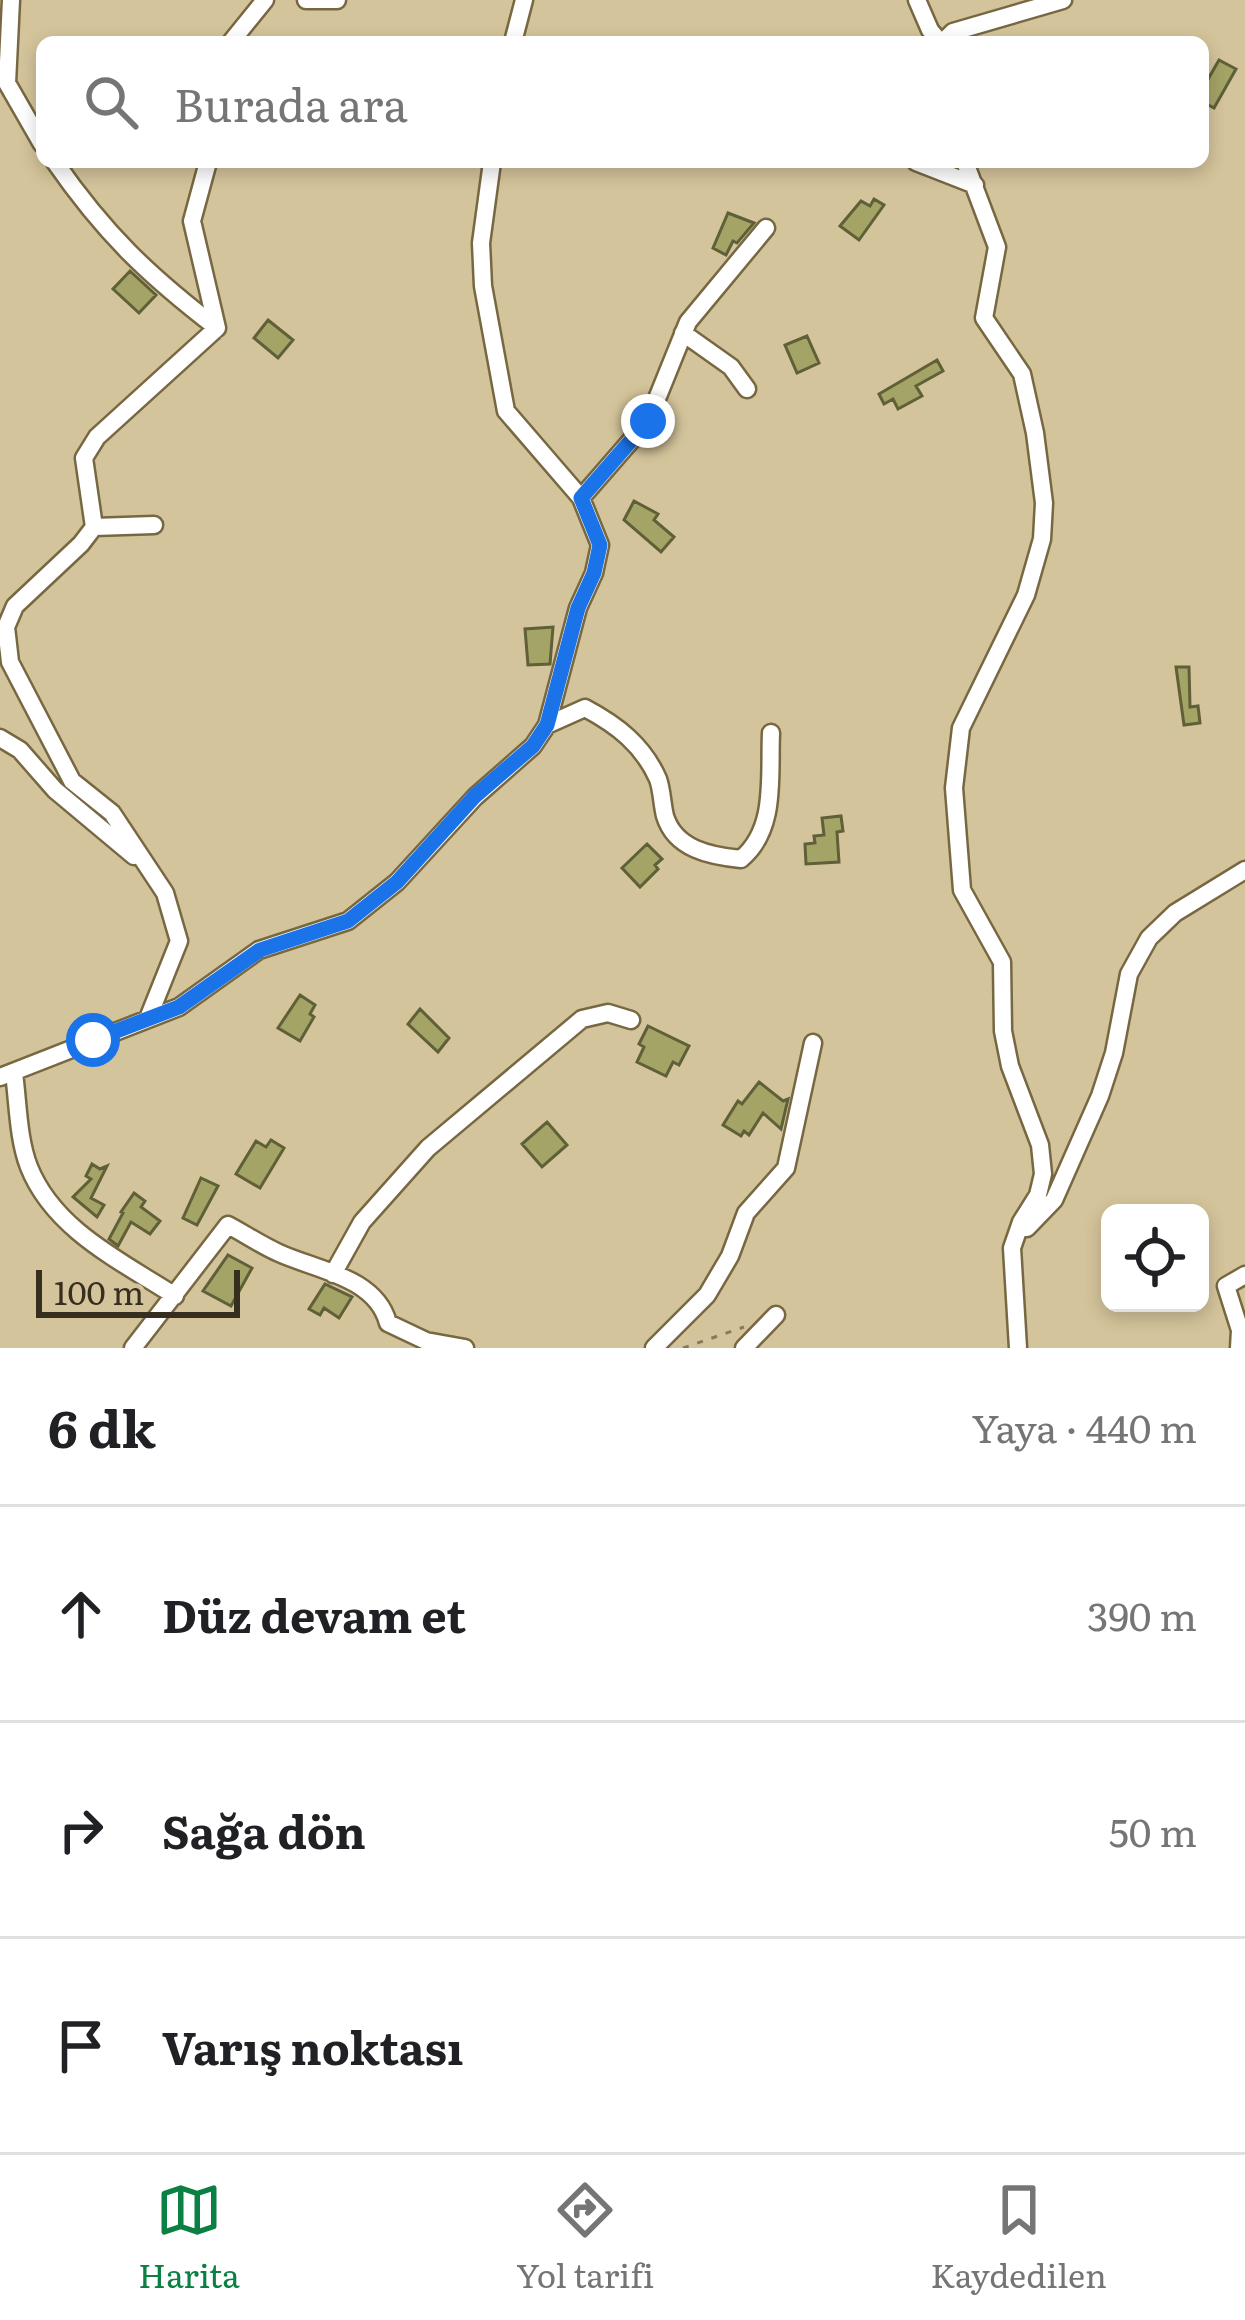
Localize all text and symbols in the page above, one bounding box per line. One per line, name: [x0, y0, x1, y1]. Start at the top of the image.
search box: [36, 36, 1209, 168]
icon: search: [78, 69, 144, 135]
text: Burada ara: [174, 69, 408, 136]
route end: [621, 394, 675, 448]
route start: [66, 1013, 120, 1067]
map controls: [1101, 1204, 1209, 1312]
button: locate: [1101, 1204, 1209, 1312]
scale bar: [36, 1264, 240, 1317]
text: 100 m: [54, 1266, 144, 1315]
text: 6 dk: [48, 1388, 156, 1464]
text: Yaya · 440 m: [971, 1397, 1197, 1455]
text: Düz devam et: [162, 1580, 466, 1647]
icon: ahead: [48, 1581, 114, 1647]
text: 390 m: [1087, 1585, 1197, 1643]
text: Sağa dön: [162, 1796, 366, 1863]
icon: right: [48, 1797, 114, 1863]
text: 50 m: [1109, 1801, 1197, 1859]
text: Varış noktası: [162, 2012, 463, 2079]
icon: arrive: [48, 2013, 114, 2079]
tab: Harita: [138, 2177, 240, 2298]
tab: Yol tarifi: [516, 2177, 654, 2298]
tab: Kaydedilen: [930, 2177, 1107, 2298]

